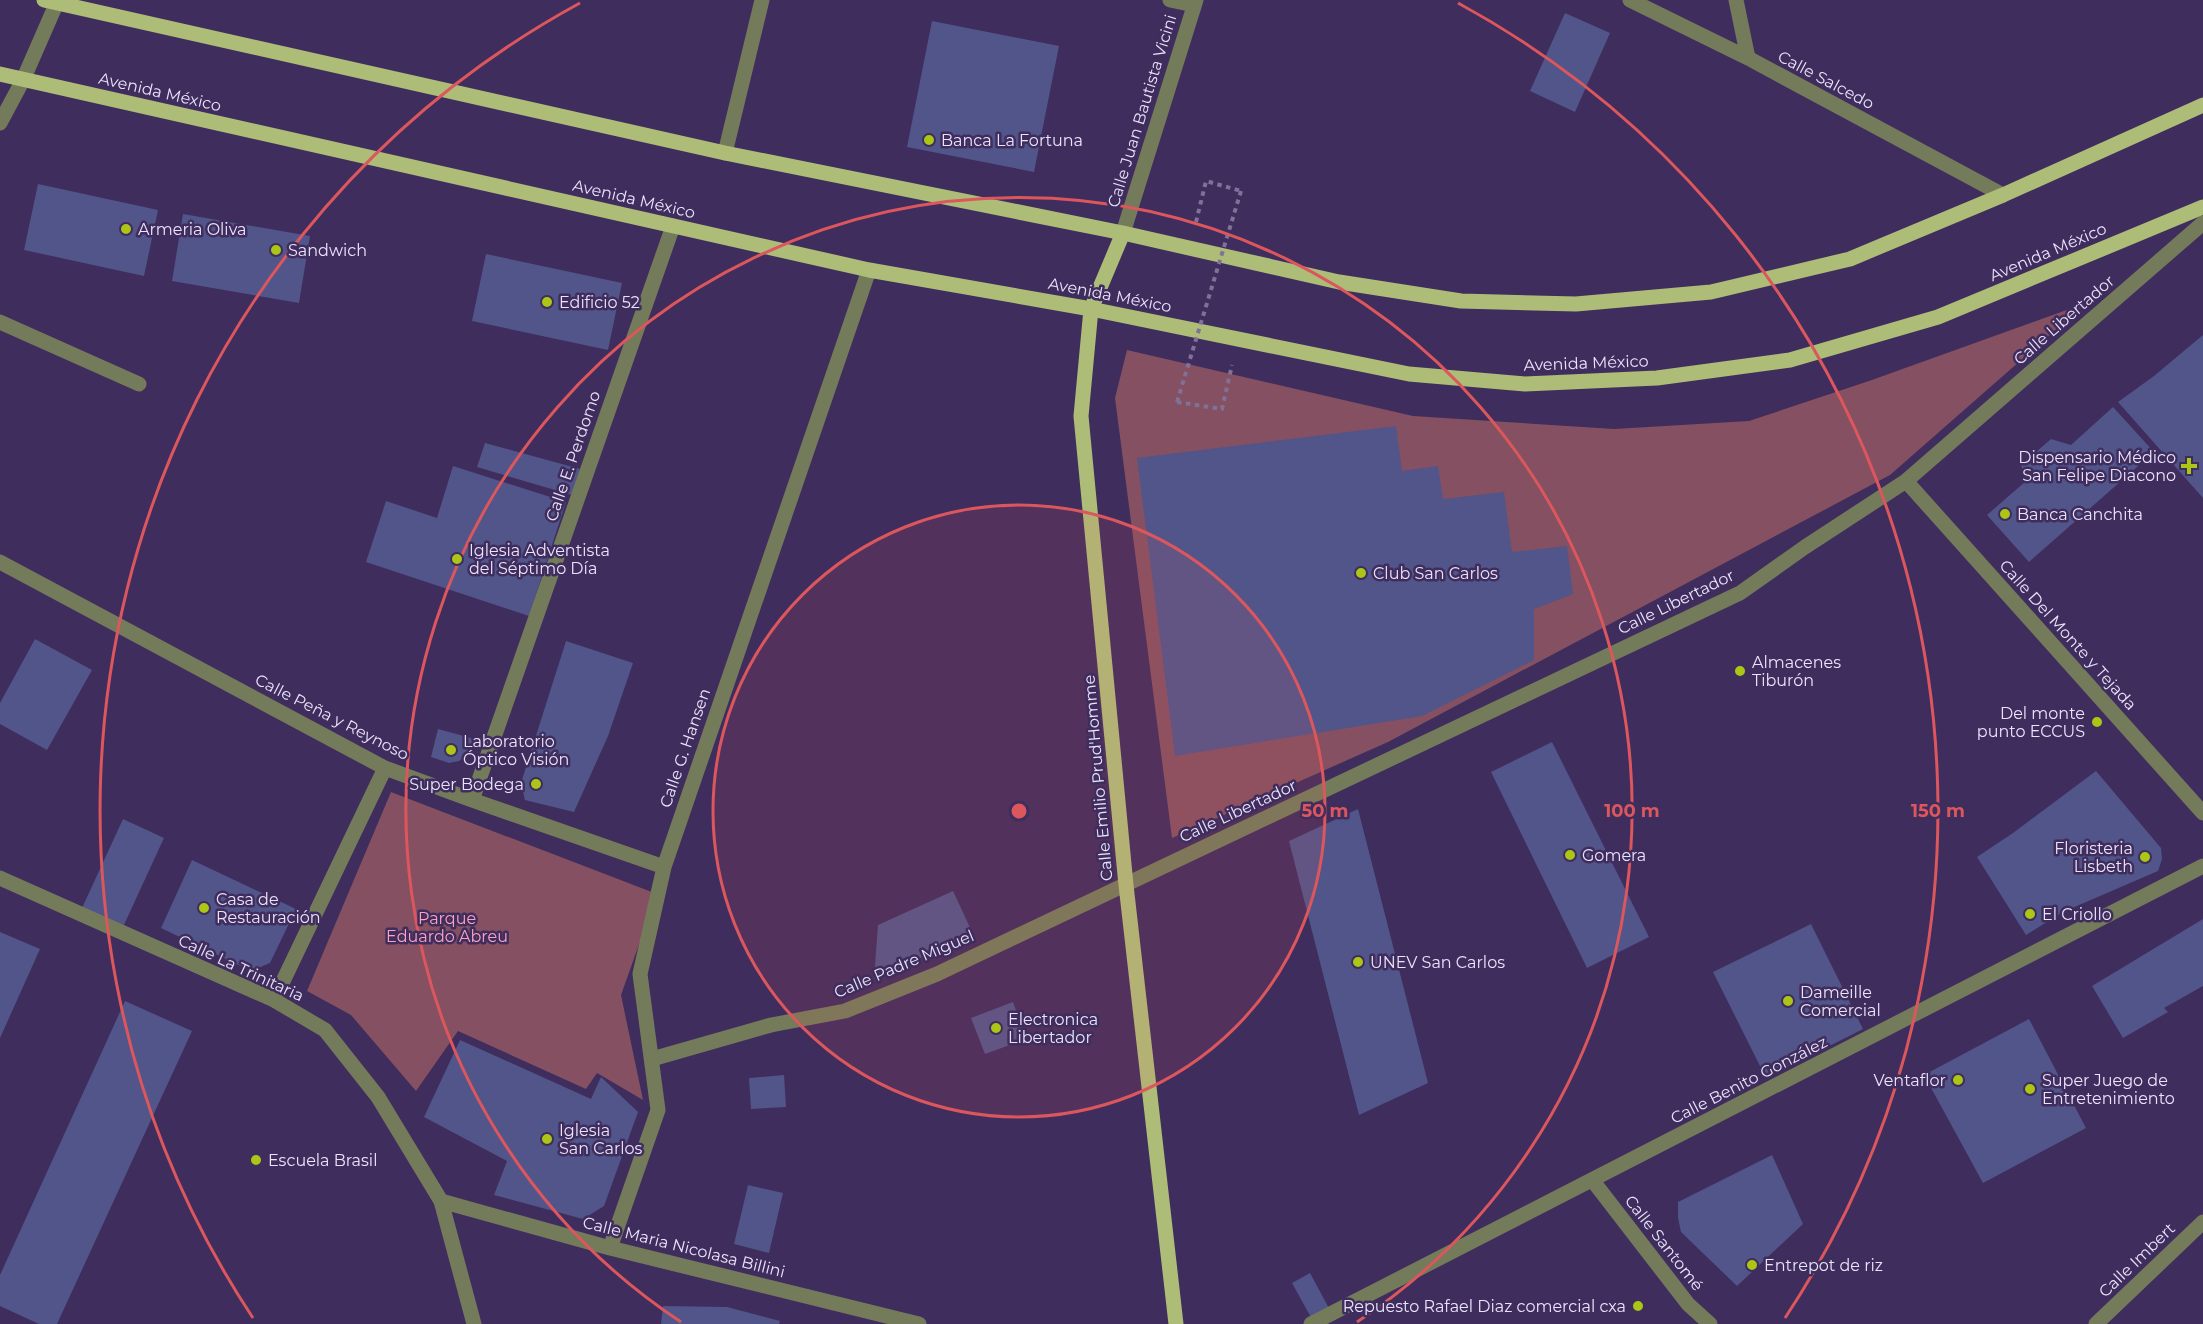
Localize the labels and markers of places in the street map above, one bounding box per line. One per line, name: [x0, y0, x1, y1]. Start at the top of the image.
place label: Banca La Fortuna: [941, 131, 1083, 150]
marker: Banca La Fortuna: [922, 133, 936, 147]
place label: Armeria Oliva: [138, 220, 246, 239]
marker: Armeria Oliva: [119, 222, 133, 236]
place label: Sandwich: [288, 241, 367, 260]
marker: Sandwich: [269, 243, 283, 257]
place label: Edificio 52: [559, 293, 640, 312]
marker: Edificio 52: [540, 295, 554, 309]
place label: Dispensario Médico San Felipe Diacono: [2018, 448, 2176, 485]
marker: Dispensario Médico San Felipe Diacono: [2180, 457, 2198, 475]
place label: Banca Canchita: [2017, 505, 2143, 524]
marker: Banca Canchita: [1998, 507, 2012, 521]
place label: Iglesia Adventista del Séptimo Día: [469, 541, 610, 578]
marker: Iglesia Adventista del Séptimo Día: [450, 552, 464, 566]
place label: Club San Carlos: [1373, 564, 1498, 583]
marker: Club San Carlos: [1354, 566, 1368, 580]
place label: Almacenes Tiburón: [1752, 653, 1841, 690]
marker: Almacenes Tiburón: [1733, 664, 1747, 678]
place label: Del monte punto ECCUS: [1977, 704, 2085, 741]
marker: Del monte punto ECCUS: [2090, 715, 2104, 729]
place label: Laboratorio Óptico Visión: [463, 732, 569, 769]
marker: Laboratorio Óptico Visión: [444, 743, 458, 757]
place label: Super Bodega: [409, 775, 524, 794]
marker: Super Bodega: [529, 777, 543, 791]
centre of rings: [1009, 801, 1029, 821]
place label: Floristeria Lisbeth: [2054, 839, 2133, 876]
place label: Gomera: [1582, 846, 1646, 865]
marker: Gomera: [1563, 848, 1577, 862]
marker: Floristeria Lisbeth: [2138, 850, 2152, 864]
place label: Casa de Restauración: [216, 890, 321, 927]
marker: Casa de Restauración: [197, 901, 211, 915]
place label: El Criollo: [2042, 905, 2112, 924]
marker: El Criollo: [2023, 907, 2037, 921]
place label: UNEV San Carlos: [1370, 953, 1505, 972]
marker: UNEV San Carlos: [1351, 955, 1365, 969]
place label: Dameille Comercial: [1800, 983, 1881, 1020]
marker: Dameille Comercial: [1781, 994, 1795, 1008]
place label: Electronica Libertador: [1008, 1010, 1098, 1047]
marker: Electronica Libertador: [989, 1021, 1003, 1035]
place label: Ventaflor: [1873, 1071, 1946, 1090]
place label: Super Juego de Entretenimiento: [2042, 1071, 2175, 1108]
marker: Ventaflor: [1951, 1073, 1965, 1087]
marker: Super Juego de Entretenimiento: [2023, 1082, 2037, 1096]
place label: Iglesia San Carlos: [559, 1121, 643, 1158]
marker: Iglesia San Carlos: [540, 1132, 554, 1146]
place label: Escuela Brasil: [268, 1151, 377, 1170]
marker: Escuela Brasil: [249, 1153, 263, 1167]
place label: Entrepot de riz: [1764, 1256, 1883, 1275]
marker: Entrepot de riz: [1745, 1258, 1759, 1272]
place label: Repuesto Rafael Diaz comercial cxa: [1343, 1297, 1626, 1316]
marker: Repuesto Rafael Diaz comercial cxa: [1631, 1299, 1645, 1313]

